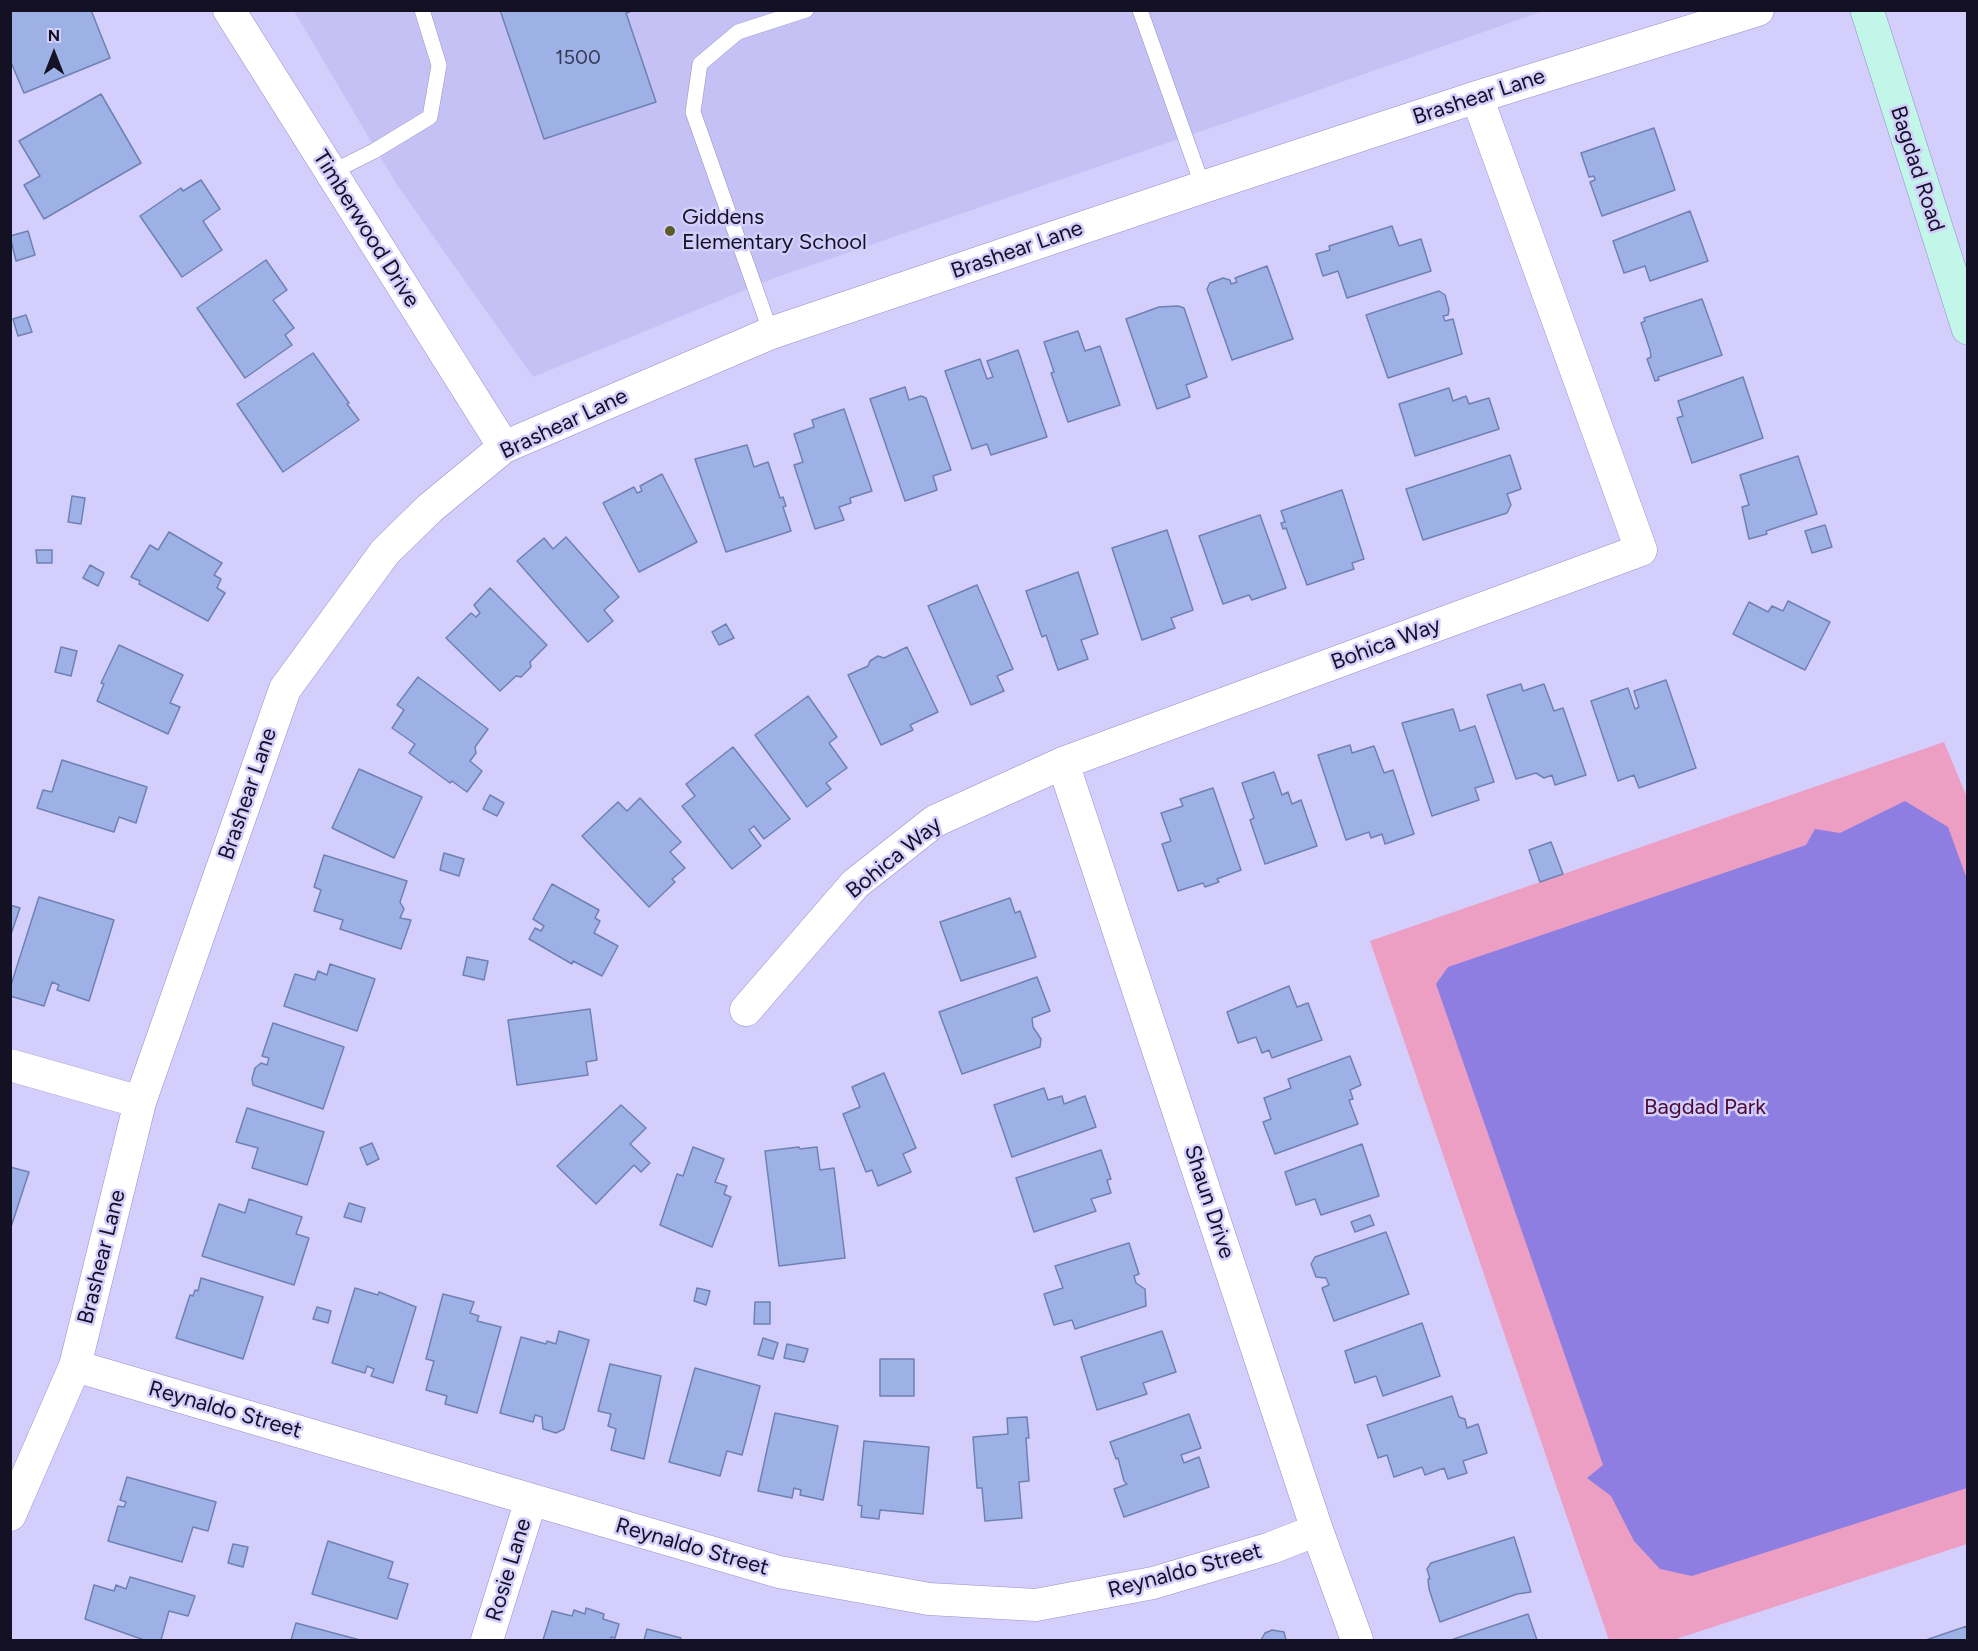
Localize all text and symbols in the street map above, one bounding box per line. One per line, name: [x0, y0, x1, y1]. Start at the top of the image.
north arrow: [24, 24, 84, 84]
text: N: [48, 26, 60, 45]
house number: 1500: [555, 46, 601, 70]
street label: Brashear Lane: [1409, 63, 1549, 131]
street label: Bagdad Road: [1884, 103, 1950, 235]
street label: Timberwood Drive: [307, 146, 425, 312]
place label: Giddens Elementary School: [682, 205, 867, 256]
street label: Brashear Lane: [948, 215, 1086, 285]
marker: Giddens Elementary School: [663, 224, 677, 238]
street label: Brashear Lane: [496, 383, 632, 465]
street label: Bohica Way: [1327, 612, 1445, 676]
street label: Brashear Lane: [213, 725, 283, 863]
street label: Bohica Way: [841, 812, 947, 904]
park label: Bagdad Park: [1644, 1095, 1766, 1121]
street label: Shaun Drive: [1178, 1142, 1240, 1262]
street label: Brashear Lane: [73, 1187, 131, 1327]
street label: Reynaldo Street: [145, 1376, 305, 1444]
street label: Reynaldo Street: [612, 1513, 772, 1581]
street label: Rosie Lane: [481, 1515, 537, 1625]
street label: Reynaldo Street: [1105, 1538, 1265, 1604]

